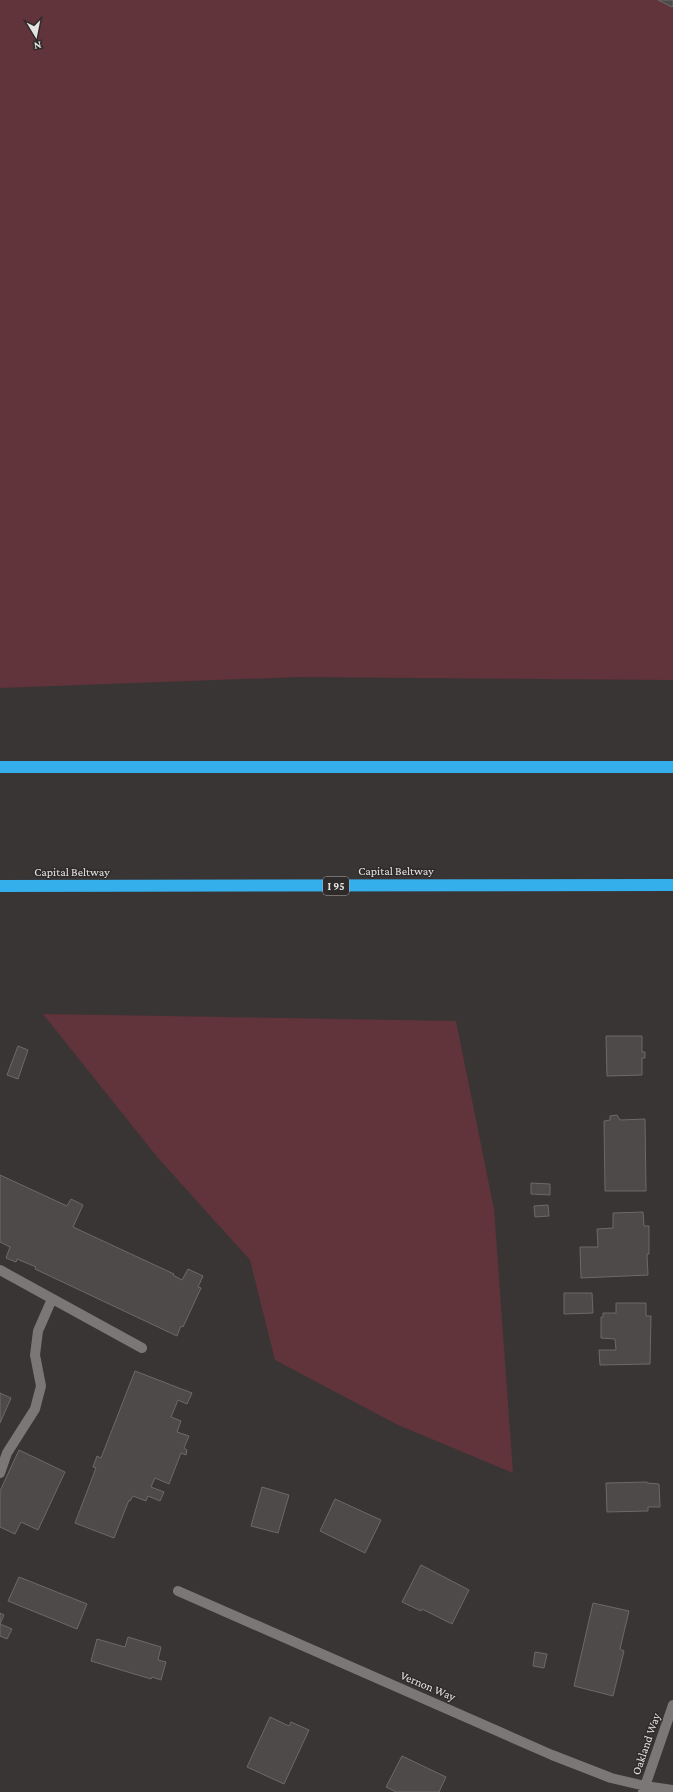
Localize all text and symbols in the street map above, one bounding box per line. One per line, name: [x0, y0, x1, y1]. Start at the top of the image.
north arrow: [16, 16, 56, 56]
text: N: [33, 39, 42, 52]
street label: Capital Beltway: [358, 864, 434, 878]
street label: Capital Beltway: [34, 865, 110, 879]
road number: I 95: [323, 877, 349, 895]
street label: Vernon Way: [398, 1668, 458, 1704]
street label: Oakland Way: [629, 1711, 663, 1777]

